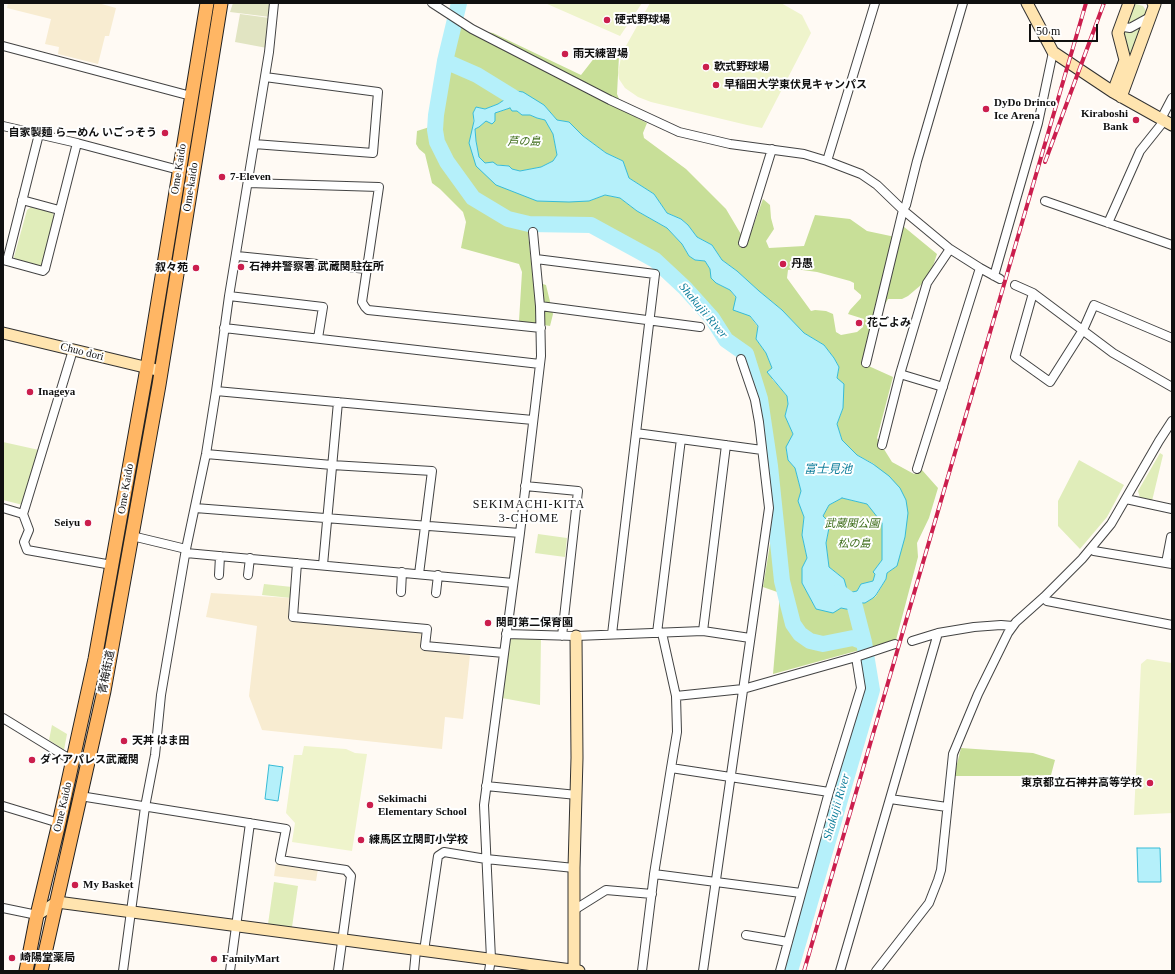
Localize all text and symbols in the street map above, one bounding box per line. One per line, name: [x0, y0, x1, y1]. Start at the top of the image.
place label: 硬式野球場: [615, 13, 670, 27]
marker: 硬式野球場: [602, 15, 612, 25]
scale bar: [1031, 16, 1100, 42]
text: 50 m: [1036, 24, 1060, 38]
place label: 雨天練習場: [573, 47, 628, 61]
marker: 雨天練習場: [560, 49, 570, 59]
place label: 軟式野球場: [714, 60, 769, 74]
marker: 軟式野球場: [701, 62, 711, 72]
place label: 早稲田大学東伏見キャンパス: [724, 78, 867, 92]
marker: 早稲田大学東伏見キャンパス: [711, 80, 721, 90]
place label: DyDo Drinco Ice Arena: [994, 96, 1056, 122]
marker: DyDo Drinco Ice Arena: [981, 104, 991, 114]
place label: Kiraboshi Bank: [1081, 107, 1128, 133]
marker: Kiraboshi Bank: [1131, 115, 1141, 125]
place label: 自家製麺 らーめん いごっそう: [9, 126, 157, 140]
marker: 自家製麺 らーめん いごっそう: [160, 128, 170, 138]
park label: 芦の島: [508, 135, 540, 149]
street label: Ome Kaido: [168, 143, 190, 195]
street label: Ome-kaido: [181, 162, 201, 212]
place label: 7-Eleven: [230, 170, 271, 184]
marker: 7-Eleven: [217, 172, 227, 182]
place label: 丹愚: [791, 257, 813, 271]
marker: 丹愚: [778, 259, 788, 269]
place label: 石神井警察署 武蔵関駐在所: [249, 260, 384, 274]
place label: 叙々苑: [155, 261, 188, 275]
marker: 石神井警察署 武蔵関駐在所: [236, 262, 246, 272]
marker: 叙々苑: [191, 263, 201, 273]
water label: Shakujii River: [676, 280, 730, 342]
place label: 花ごよみ: [867, 316, 911, 330]
marker: 花ごよみ: [854, 318, 864, 328]
street label: Chuo dori: [59, 340, 105, 364]
place label: Inageya: [38, 385, 75, 399]
marker: Inageya: [25, 387, 35, 397]
street label: Ome Kaido: [115, 463, 137, 515]
water label: 富士見池: [804, 463, 852, 477]
district label: SEKIMACHI-KITA 3-CHOME: [473, 498, 585, 526]
place label: Seiyu: [54, 516, 80, 530]
park label: 武蔵関公園: [825, 517, 879, 531]
marker: Seiyu: [83, 518, 93, 528]
park label: 松の島: [838, 537, 870, 551]
place label: 関町第二保育園: [496, 616, 573, 630]
marker: 関町第二保育園: [483, 618, 493, 628]
street label: 青梅街道: [96, 649, 118, 695]
place label: 天丼 はま田: [132, 734, 190, 748]
marker: 天丼 はま田: [119, 736, 129, 746]
place label: ダイアパレス武蔵関: [40, 753, 139, 767]
marker: ダイアパレス武蔵関: [27, 755, 37, 765]
water label: Shakujii River: [821, 772, 853, 842]
place label: 東京都立石神井高等学校: [1021, 776, 1142, 790]
marker: 東京都立石神井高等学校: [1145, 778, 1155, 788]
street label: Ome Kaido: [51, 781, 75, 833]
place label: Sekimachi Elementary School: [378, 792, 467, 818]
marker: Sekimachi Elementary School: [365, 800, 375, 810]
place label: 練馬区立関町小学校: [369, 833, 468, 847]
marker: 練馬区立関町小学校: [356, 835, 366, 845]
place label: My Basket: [83, 878, 133, 892]
marker: My Basket: [70, 880, 80, 890]
place label: 崎陽堂薬局: [20, 951, 75, 965]
place label: FamilyMart: [222, 952, 279, 966]
marker: 崎陽堂薬局: [7, 953, 17, 963]
marker: FamilyMart: [209, 954, 219, 964]

